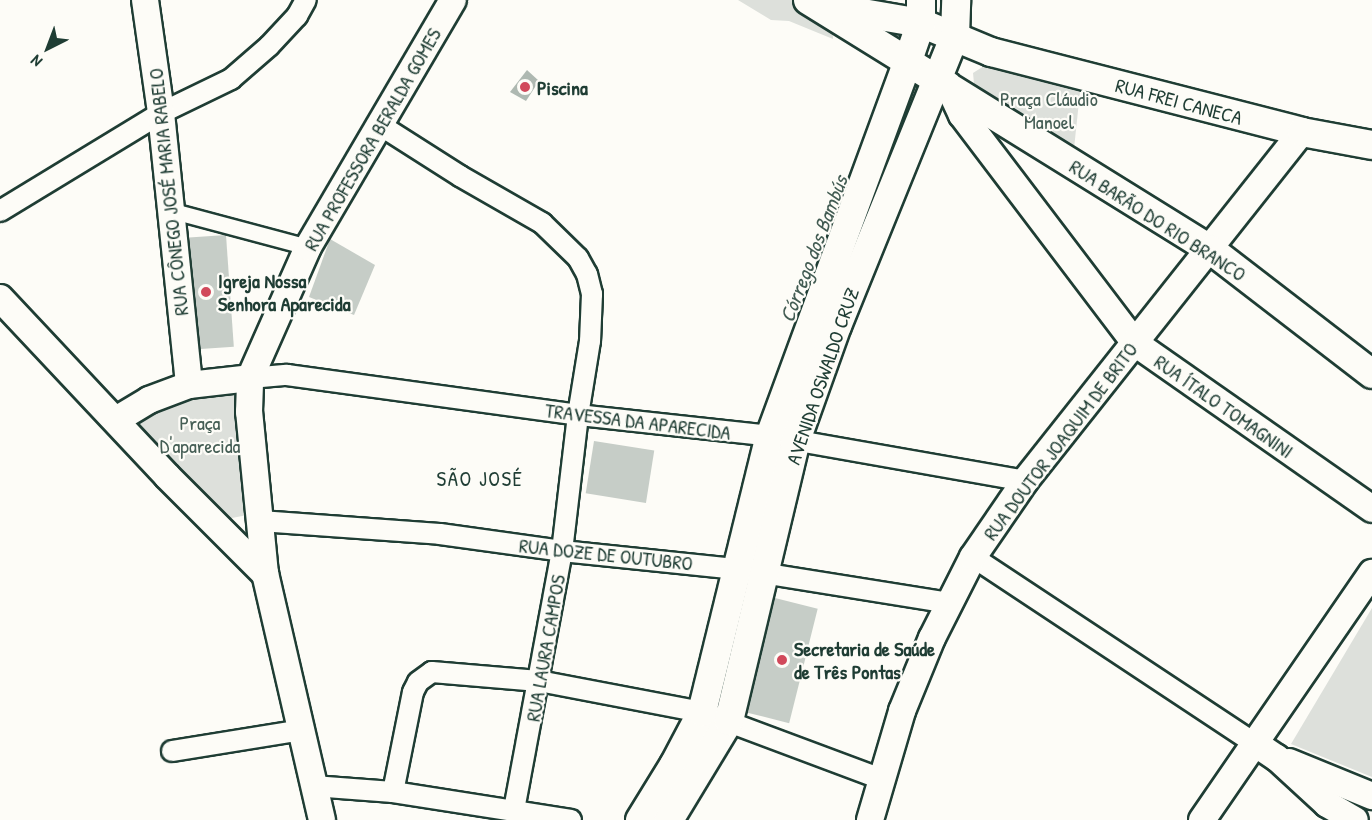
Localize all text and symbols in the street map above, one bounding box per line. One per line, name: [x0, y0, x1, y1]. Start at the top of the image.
north arrow: [18, 18, 78, 78]
street label: RUA PROFESSORA BERALDA GOMES: [298, 23, 446, 255]
text: N: [25, 50, 46, 72]
street label: RUA CÔNEGO JOSÉ MARIA RABELO: [143, 67, 193, 317]
street label: RUA FREI CANECA: [1113, 73, 1245, 129]
place label: Piscina: [537, 75, 588, 99]
marker: Piscina: [518, 80, 532, 94]
park label: Praça Cláudio Manoel: [1000, 87, 1098, 134]
street label: RUA BARÃO DO RIO BRANCO: [1065, 154, 1251, 286]
water label: Córrego dos Bambús: [774, 172, 854, 326]
place label: Igreja Nossa Senhora Aparecida: [218, 268, 350, 315]
marker: Igreja Nossa Senhora Aparecida: [199, 285, 213, 299]
street label: AVENIDA OSWALDO CRUZ: [780, 285, 864, 467]
street label: RUA DOUTOR JOAQUIM DE BRITO: [978, 337, 1142, 545]
street label: RUA ÍTALO TOMAGNINI: [1150, 349, 1298, 463]
street label: TRAVESSA DA APARECIDA: [544, 398, 732, 444]
park label: Praça D'aparecida: [160, 411, 240, 458]
district label: SÃO JOSÉ: [437, 466, 523, 492]
street label: RUA DOZE DE OUTUBRO: [518, 533, 694, 575]
street label: RUA LAURA CAMPOS: [520, 573, 570, 723]
place label: Secretaria de Saúde de Três Pontas: [794, 636, 935, 683]
marker: Secretaria de Saúde de Três Pontas: [775, 653, 789, 667]

